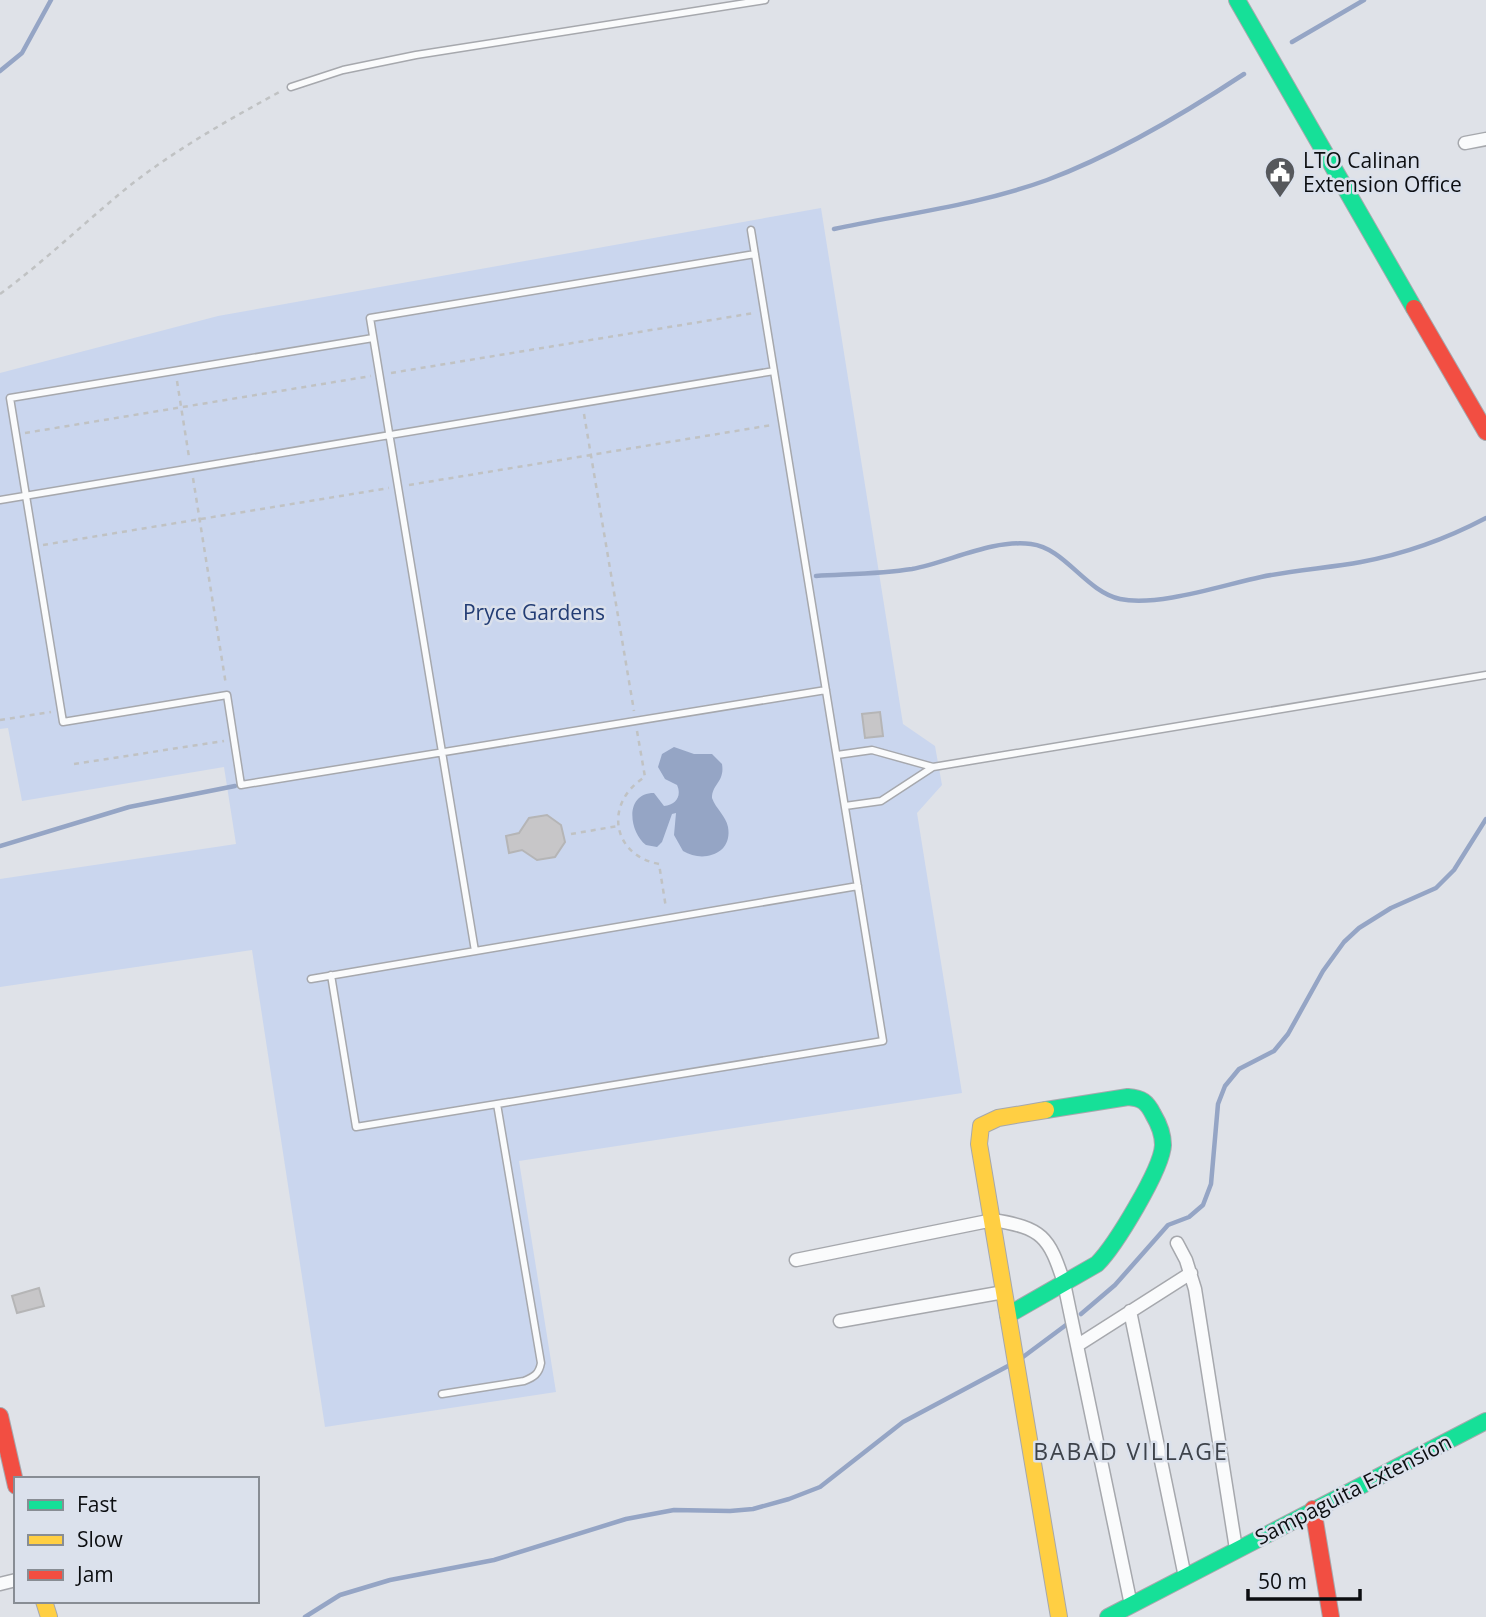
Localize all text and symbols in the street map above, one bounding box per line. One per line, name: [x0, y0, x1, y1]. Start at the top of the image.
place label: LTO Calinan Extension Office: [1303, 146, 1462, 198]
public building icon: LTO Calinan Extension Office: [1263, 155, 1297, 199]
park label: Pryce Gardens: [463, 598, 605, 626]
street label: Sampaguita Extension: [1250, 1427, 1456, 1551]
district label: BABAD VILLAGE: [1033, 1435, 1229, 1467]
legend: [14, 1477, 259, 1603]
text: Fast: [77, 1490, 117, 1518]
text: Slow: [77, 1525, 123, 1553]
scale bar: [1248, 1558, 1360, 1602]
text: Jam: [75, 1560, 114, 1588]
text: 50 m: [1258, 1567, 1307, 1595]

